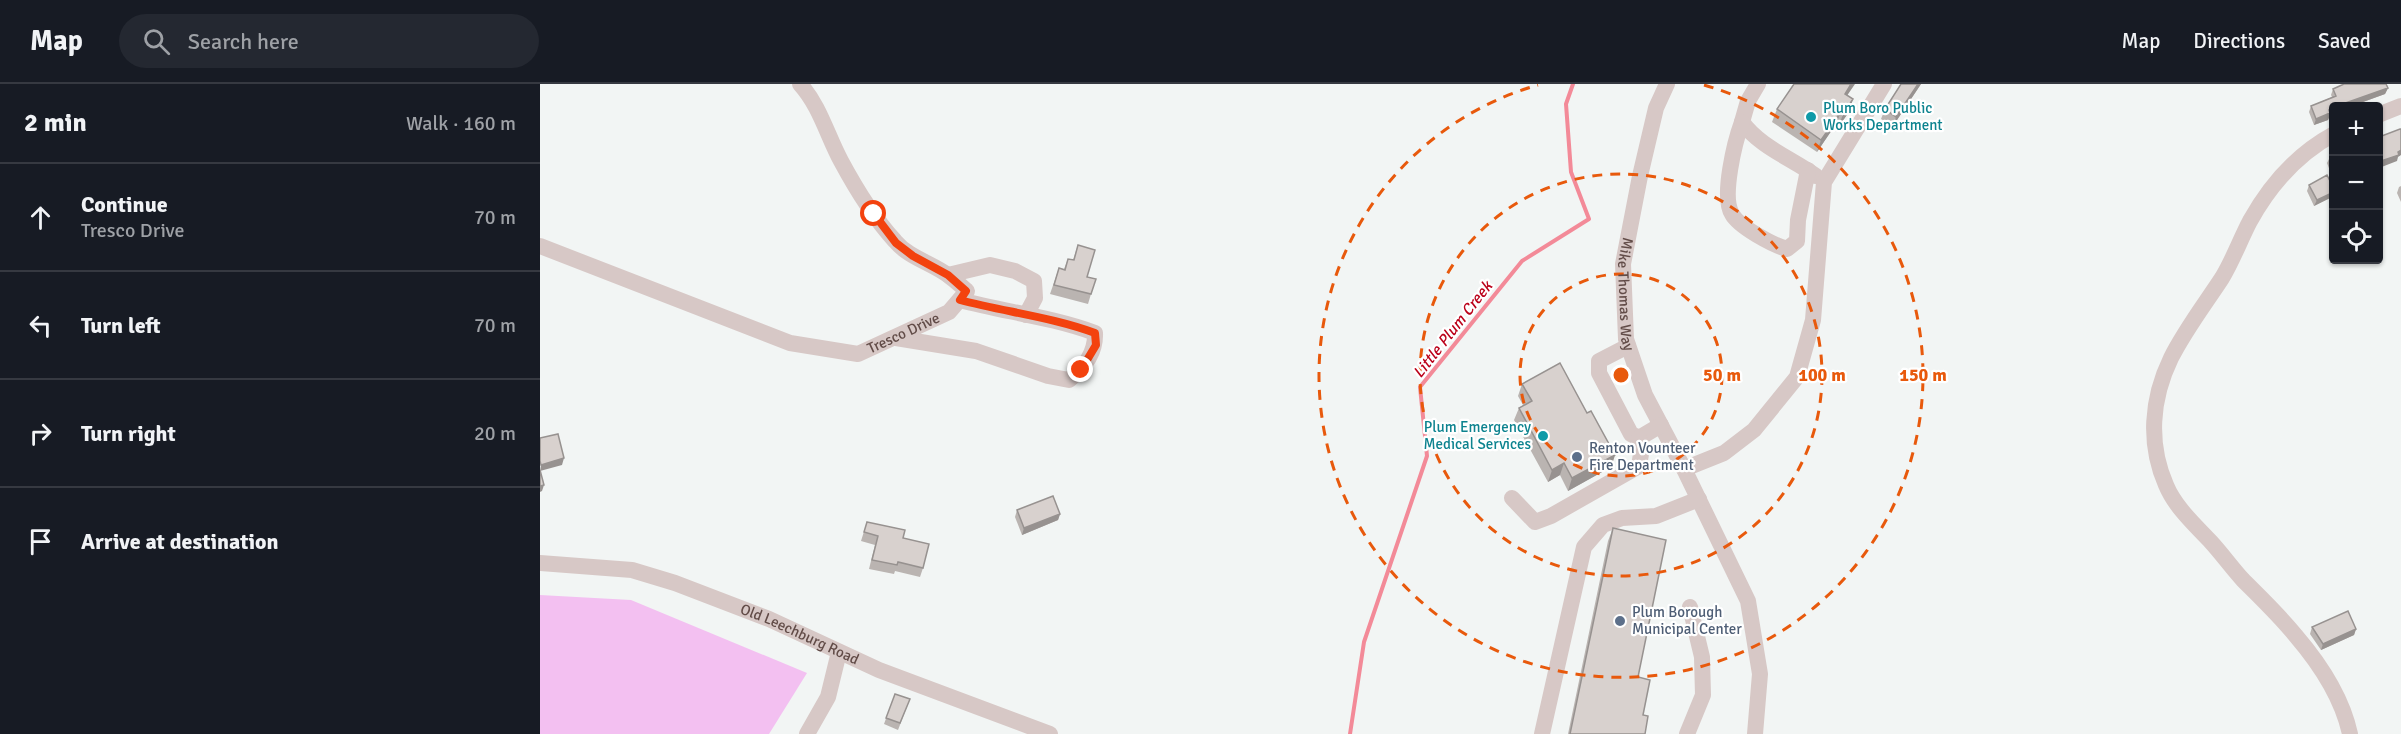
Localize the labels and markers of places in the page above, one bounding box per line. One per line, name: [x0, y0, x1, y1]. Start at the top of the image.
place label: Plum Boro Public Works Department: [1823, 99, 1943, 134]
marker: Plum Boro Public Works Department: [1804, 110, 1818, 124]
centre of rings: [1611, 365, 1631, 385]
place label: Plum Emergency Medical Services: [1423, 418, 1531, 453]
marker: Plum Emergency Medical Services: [1536, 429, 1550, 443]
place label: Renton Vounteer Fire Department: [1589, 439, 1696, 474]
marker: Renton Vounteer Fire Department: [1570, 450, 1584, 464]
place label: Plum Borough Municipal Center: [1632, 603, 1742, 638]
marker: Plum Borough Municipal Center: [1613, 614, 1627, 628]

